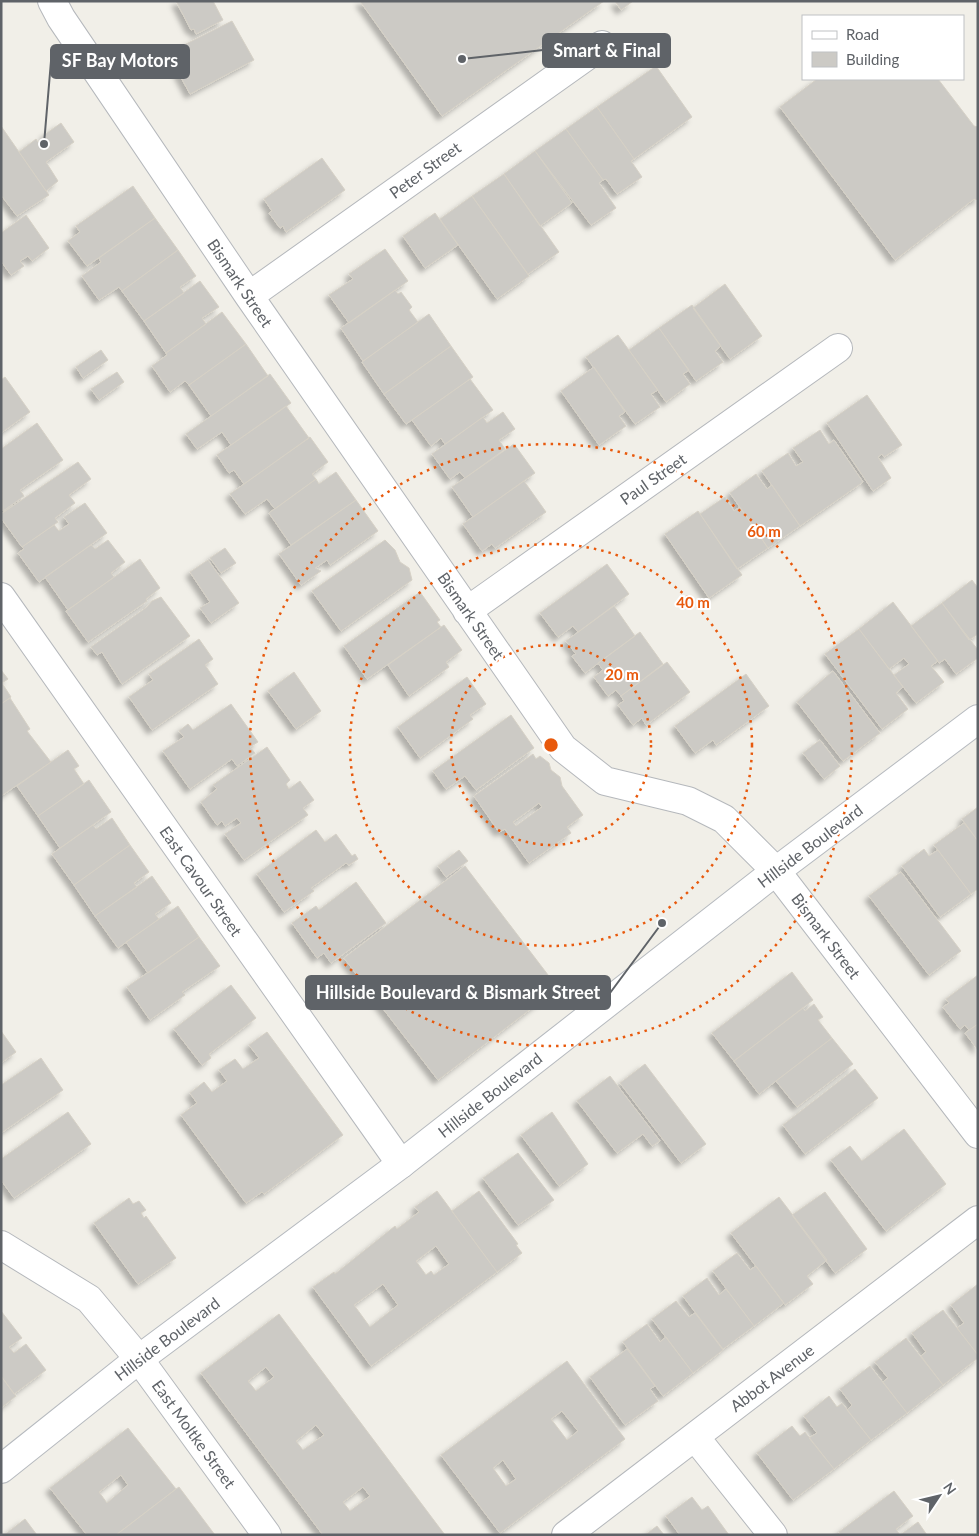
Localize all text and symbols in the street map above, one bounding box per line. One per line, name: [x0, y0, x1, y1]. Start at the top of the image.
legend: [802, 15, 964, 80]
text: Road: [846, 25, 879, 43]
callout: Smart & Final: [543, 34, 670, 67]
text: Smart & Final: [553, 39, 661, 61]
callout: SF Bay Motors: [51, 45, 189, 78]
text: SF Bay Motors: [62, 49, 178, 71]
text: Building: [846, 50, 899, 68]
street label: Peter Street: [385, 137, 464, 202]
street label: Bismark Street: [204, 235, 277, 331]
street label: Paul Street: [616, 449, 690, 508]
text: 60 m: [747, 522, 781, 540]
street label: Bismark Street: [434, 568, 509, 663]
text: 40 m: [676, 593, 710, 611]
text: 20 m: [605, 665, 639, 683]
centre of rings: [542, 736, 560, 754]
street label: Hillside Boulevard: [753, 800, 866, 891]
street label: East Cavour Street: [156, 822, 247, 940]
street label: Bismark Street: [788, 889, 865, 982]
callout: Hillside Boulevard & Bismark Street: [306, 976, 610, 1009]
text: Hillside Boulevard & Bismark Street: [316, 981, 601, 1003]
street label: Hillside Boulevard: [434, 1048, 545, 1141]
street label: Hillside Boulevard: [110, 1293, 223, 1384]
street label: Abbot Avenue: [726, 1340, 817, 1415]
street label: East Moltke Street: [149, 1376, 240, 1492]
north arrow: [914, 1471, 964, 1521]
text: N: [940, 1479, 960, 1498]

